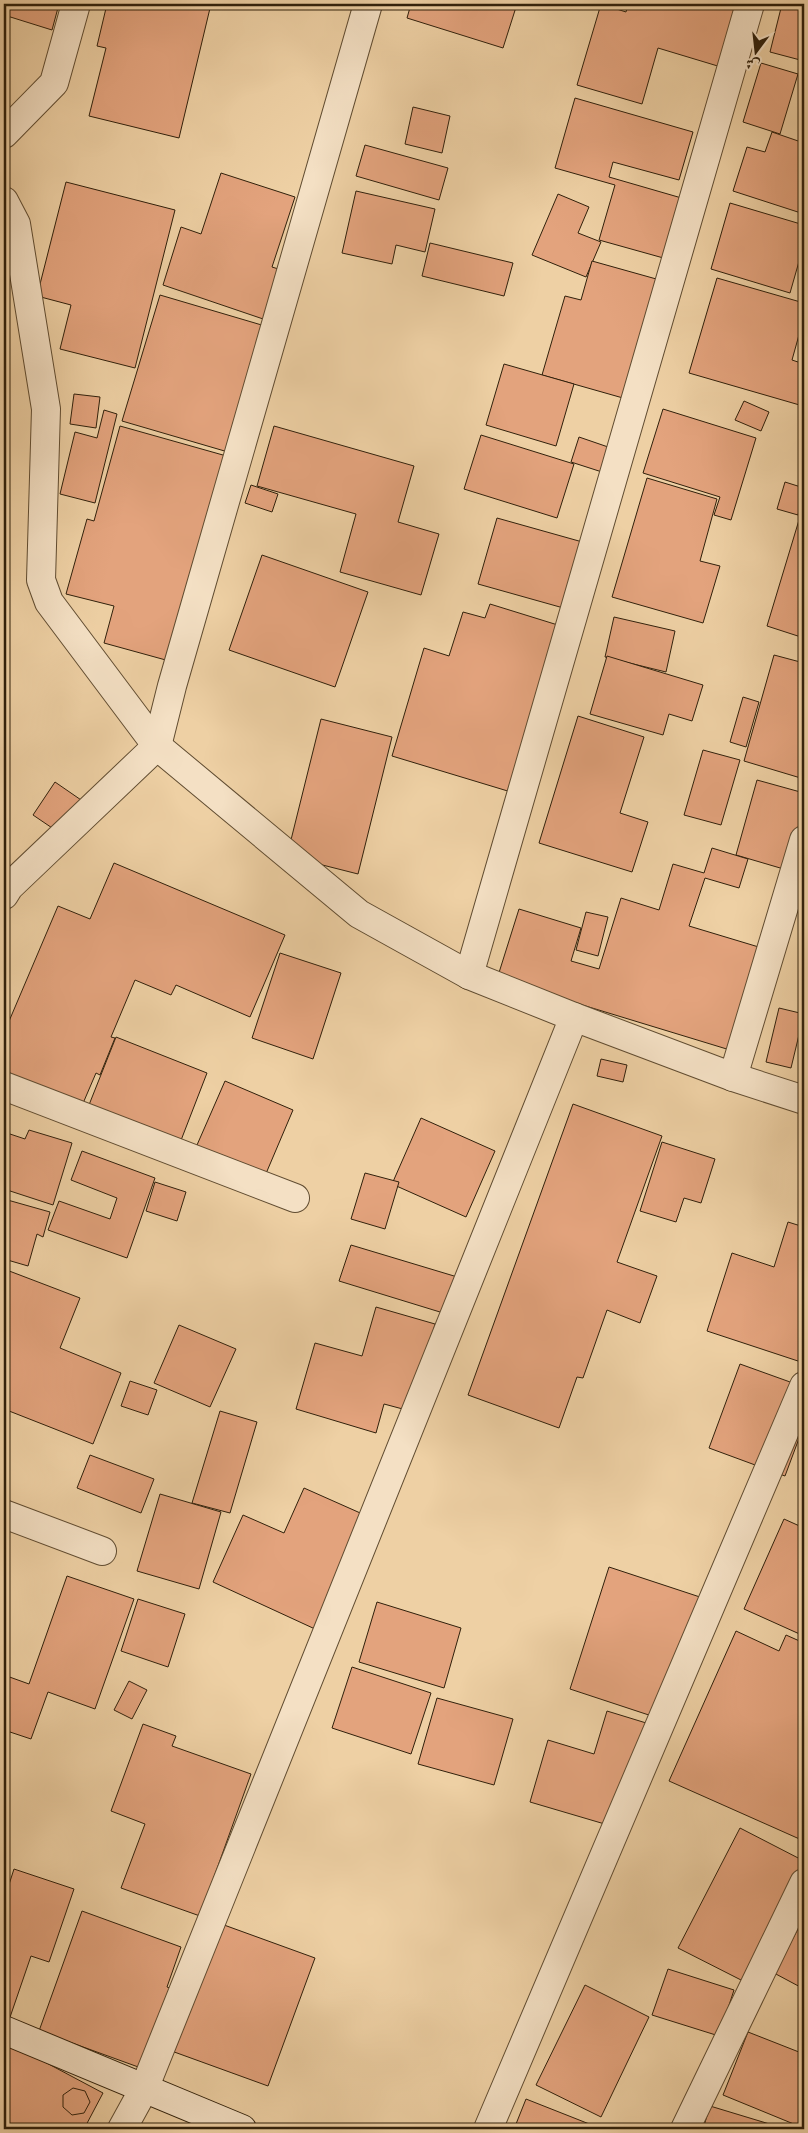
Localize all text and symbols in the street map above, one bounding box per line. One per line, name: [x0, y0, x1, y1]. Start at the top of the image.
north arrow: [730, 28, 780, 78]
text: ش: [744, 53, 762, 74]

